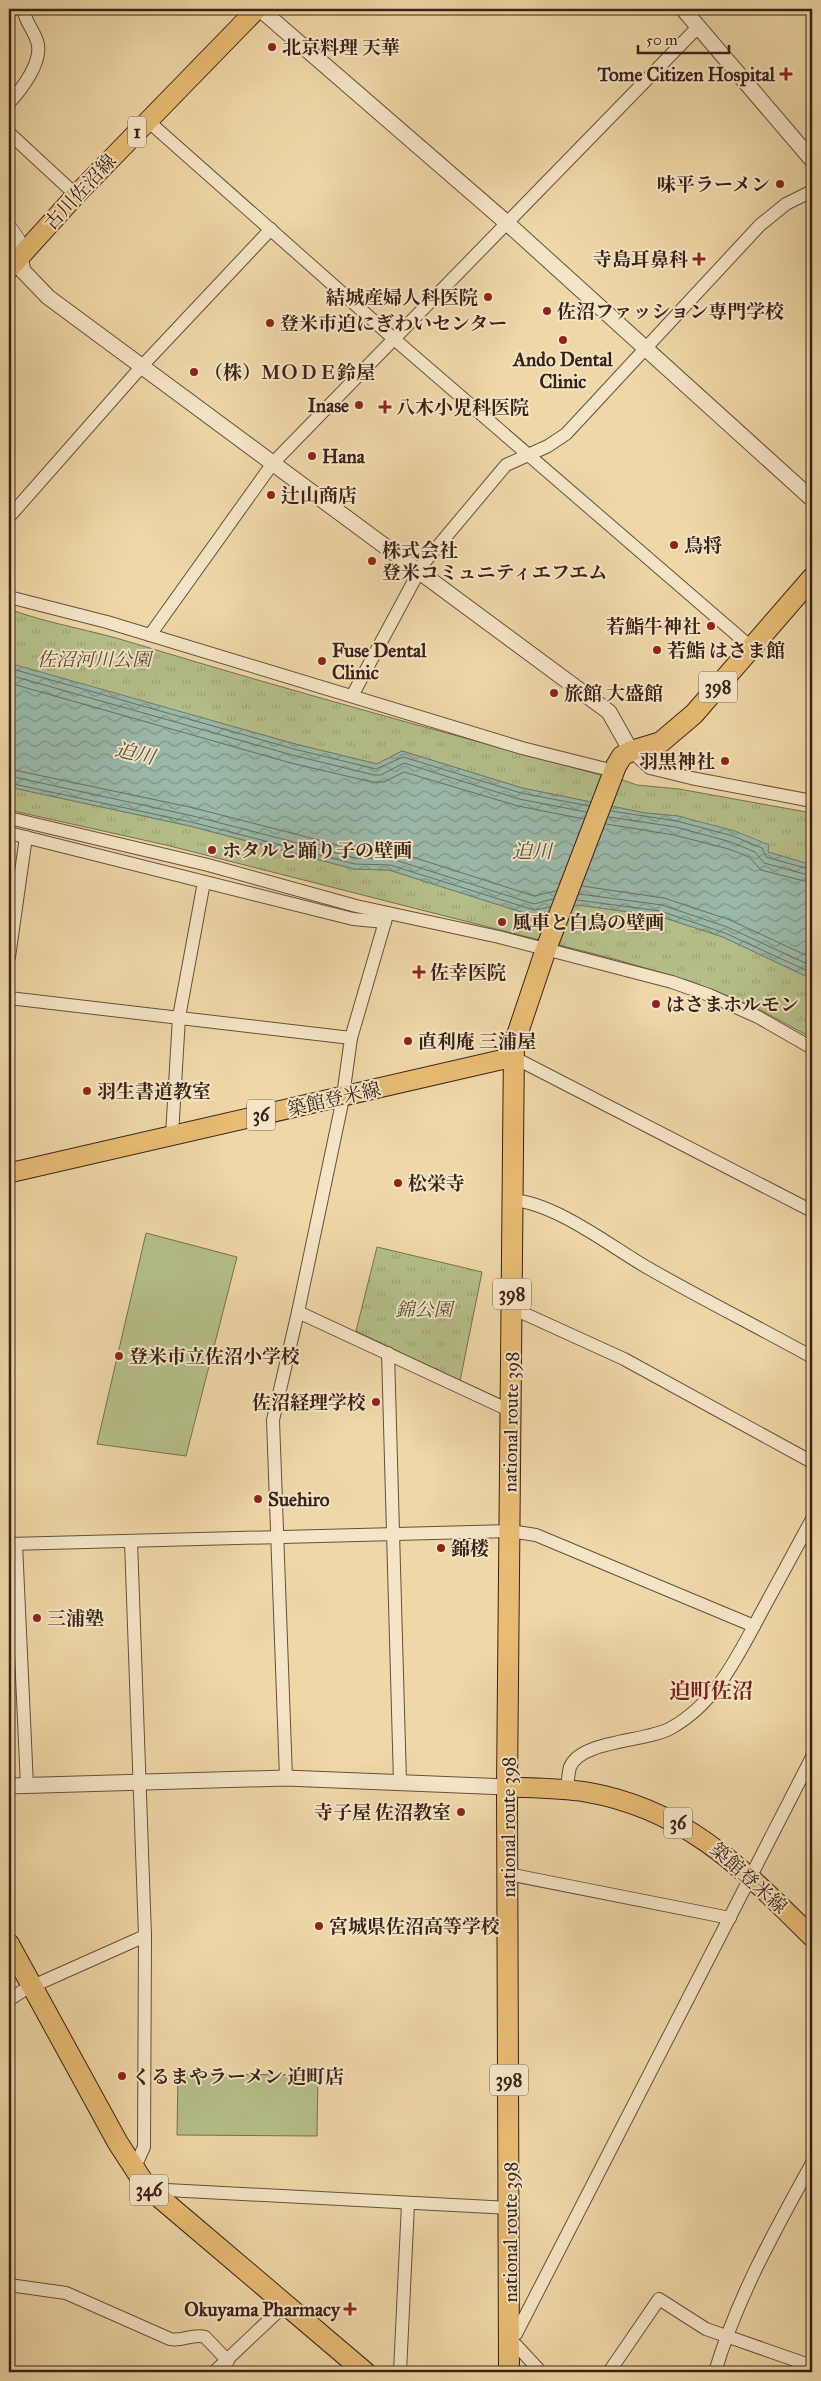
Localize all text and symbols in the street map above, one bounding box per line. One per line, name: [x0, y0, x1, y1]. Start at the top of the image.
scale bar: [638, 22, 730, 54]
text: 50 m: [646, 31, 678, 49]
place label: 北京料理 天華: [282, 36, 400, 59]
marker: 北京料理 天華: [266, 41, 278, 53]
place label: Tome Citizen Hospital: [597, 63, 776, 87]
marker: Tome Citizen Hospital: [779, 67, 793, 81]
road number: 1: [128, 116, 146, 148]
street label: 古川佐沼線: [39, 149, 121, 235]
place label: 味平ラーメン: [657, 173, 770, 196]
marker: 味平ラーメン: [774, 178, 786, 190]
place label: 寺島耳鼻科: [593, 248, 688, 271]
marker: 寺島耳鼻科: [692, 252, 706, 266]
place label: 結城産婦人科医院: [326, 286, 478, 309]
marker: 結城産婦人科医院: [482, 291, 494, 303]
place label: 佐沼ファッション専門学校: [557, 300, 784, 323]
marker: 佐沼ファッション専門学校: [541, 305, 553, 317]
place label: 登米市迫にぎわいセンター: [280, 312, 507, 335]
marker: 登米市迫にぎわいセンター: [264, 317, 276, 329]
marker: Ando Dental Clinic: [557, 334, 569, 346]
place label: Ando Dental Clinic: [511, 348, 614, 393]
place label: （株）ＭＯＤＥ鈴屋: [204, 361, 375, 384]
marker: （株）ＭＯＤＥ鈴屋: [188, 366, 200, 378]
place label: Inase: [308, 394, 349, 417]
place label: 八木小児科医院: [396, 396, 529, 419]
marker: Inase: [353, 399, 365, 411]
marker: 八木小児科医院: [378, 400, 392, 414]
place label: Hana: [322, 445, 366, 468]
marker: Hana: [306, 450, 318, 462]
place label: 辻山商店: [281, 484, 357, 507]
marker: 辻山商店: [265, 489, 277, 501]
place label: 鳥将: [684, 534, 722, 557]
place label: 株式会社 登米コミュニティエフエム: [382, 539, 607, 584]
marker: 鳥将: [668, 539, 680, 551]
marker: 株式会社 登米コミュニティエフエム: [366, 555, 378, 567]
place label: 若鮨牛神社: [606, 615, 701, 638]
marker: 若鮨牛神社: [705, 620, 717, 632]
place label: Fuse Dental Clinic: [332, 639, 427, 684]
place label: 若鮨 はさま館: [667, 639, 785, 662]
marker: 若鮨 はさま館: [651, 644, 663, 656]
park label: 佐沼河川公園: [37, 648, 154, 671]
marker: Fuse Dental Clinic: [316, 655, 328, 667]
road number: 398: [699, 672, 737, 702]
place label: 旅館 大盛館: [564, 682, 663, 705]
marker: 旅館 大盛館: [548, 687, 560, 699]
water label: 迫川: [113, 737, 159, 770]
place label: 羽黒神社: [639, 750, 715, 773]
marker: 羽黒神社: [719, 755, 731, 767]
place label: ホタルと踊り子の壁画: [222, 839, 412, 862]
water label: 迫川: [512, 839, 554, 863]
marker: ホタルと踊り子の壁画: [206, 844, 218, 856]
place label: 風車と白鳥の壁画: [512, 911, 664, 934]
marker: 風車と白鳥の壁画: [496, 916, 508, 928]
place label: 佐幸医院: [430, 961, 506, 984]
marker: 佐幸医院: [412, 965, 426, 979]
place label: はさまホルモン: [666, 993, 799, 1016]
marker: はさまホルモン: [650, 998, 662, 1010]
place label: 直利庵 三浦屋: [418, 1030, 536, 1053]
marker: 直利庵 三浦屋: [402, 1035, 414, 1047]
street label: 築館登米線: [285, 1077, 383, 1121]
place label: 羽生書道教室: [97, 1080, 211, 1103]
marker: 羽生書道教室: [81, 1085, 93, 1097]
road number: 36: [247, 1100, 275, 1130]
place label: 松栄寺: [408, 1172, 465, 1195]
marker: 松栄寺: [392, 1177, 404, 1189]
road number: 398: [493, 1278, 531, 1310]
park label: 錦公園: [395, 1298, 455, 1321]
place label: 登米市立佐沼小学校: [129, 1345, 300, 1368]
marker: 登米市立佐沼小学校: [113, 1350, 125, 1362]
street label: national route 398: [498, 1351, 524, 1493]
place label: 佐沼経理学校: [252, 1391, 366, 1414]
marker: 佐沼経理学校: [370, 1396, 382, 1408]
place label: Suehiro: [268, 1488, 330, 1511]
marker: Suehiro: [252, 1493, 264, 1505]
place label: 錦楼: [451, 1537, 489, 1560]
marker: 錦楼: [435, 1542, 447, 1554]
place label: 三浦塾: [47, 1607, 104, 1630]
marker: 三浦塾: [31, 1612, 43, 1624]
district label: 迫町佐沼: [669, 1678, 753, 1704]
street label: national route 398: [497, 1757, 520, 1897]
place label: 寺子屋 佐沼教室: [314, 1801, 451, 1824]
marker: 寺子屋 佐沼教室: [455, 1806, 467, 1818]
road number: 36: [664, 1808, 692, 1839]
street label: 築館登米線: [706, 1838, 792, 1918]
place label: 宮城県佐沼高等学校: [329, 1915, 500, 1938]
marker: 宮城県佐沼高等学校: [313, 1920, 325, 1932]
road number: 398: [490, 2064, 528, 2096]
place label: くるまやラーメン 迫町店: [132, 2065, 344, 2088]
marker: くるまやラーメン 迫町店: [116, 2070, 128, 2082]
street label: national route 398: [499, 2162, 522, 2302]
road number: 346: [130, 2174, 168, 2206]
place label: Okuyama Pharmacy: [184, 2298, 341, 2322]
marker: Okuyama Pharmacy: [344, 2303, 356, 2315]

